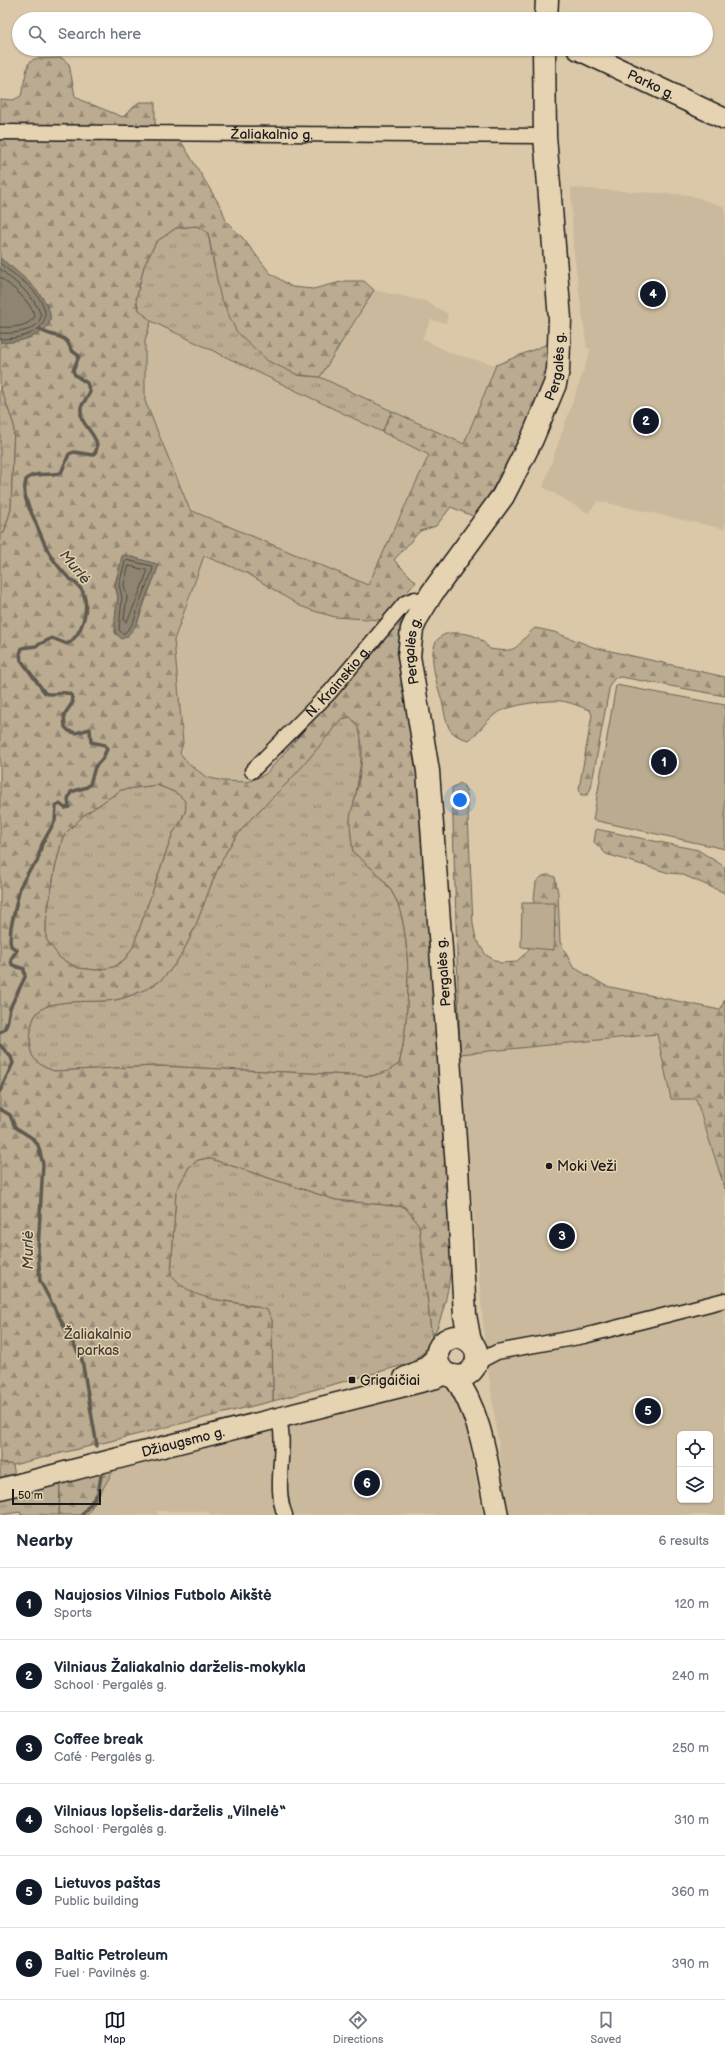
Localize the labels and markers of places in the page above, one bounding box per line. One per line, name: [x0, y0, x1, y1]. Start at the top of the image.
pin: 4: [640, 279, 666, 309]
pin: 2: [633, 406, 659, 436]
pin: 1: [651, 747, 677, 777]
place label: Moki Veži: [557, 1158, 617, 1175]
marker: Moki Veži: [544, 1161, 554, 1171]
pin: 3: [549, 1221, 575, 1251]
place label: Grigaičiai: [360, 1372, 420, 1389]
marker: Grigaičiai: [347, 1375, 357, 1385]
pin: 5: [635, 1396, 661, 1426]
pin: 6: [354, 1468, 380, 1498]

